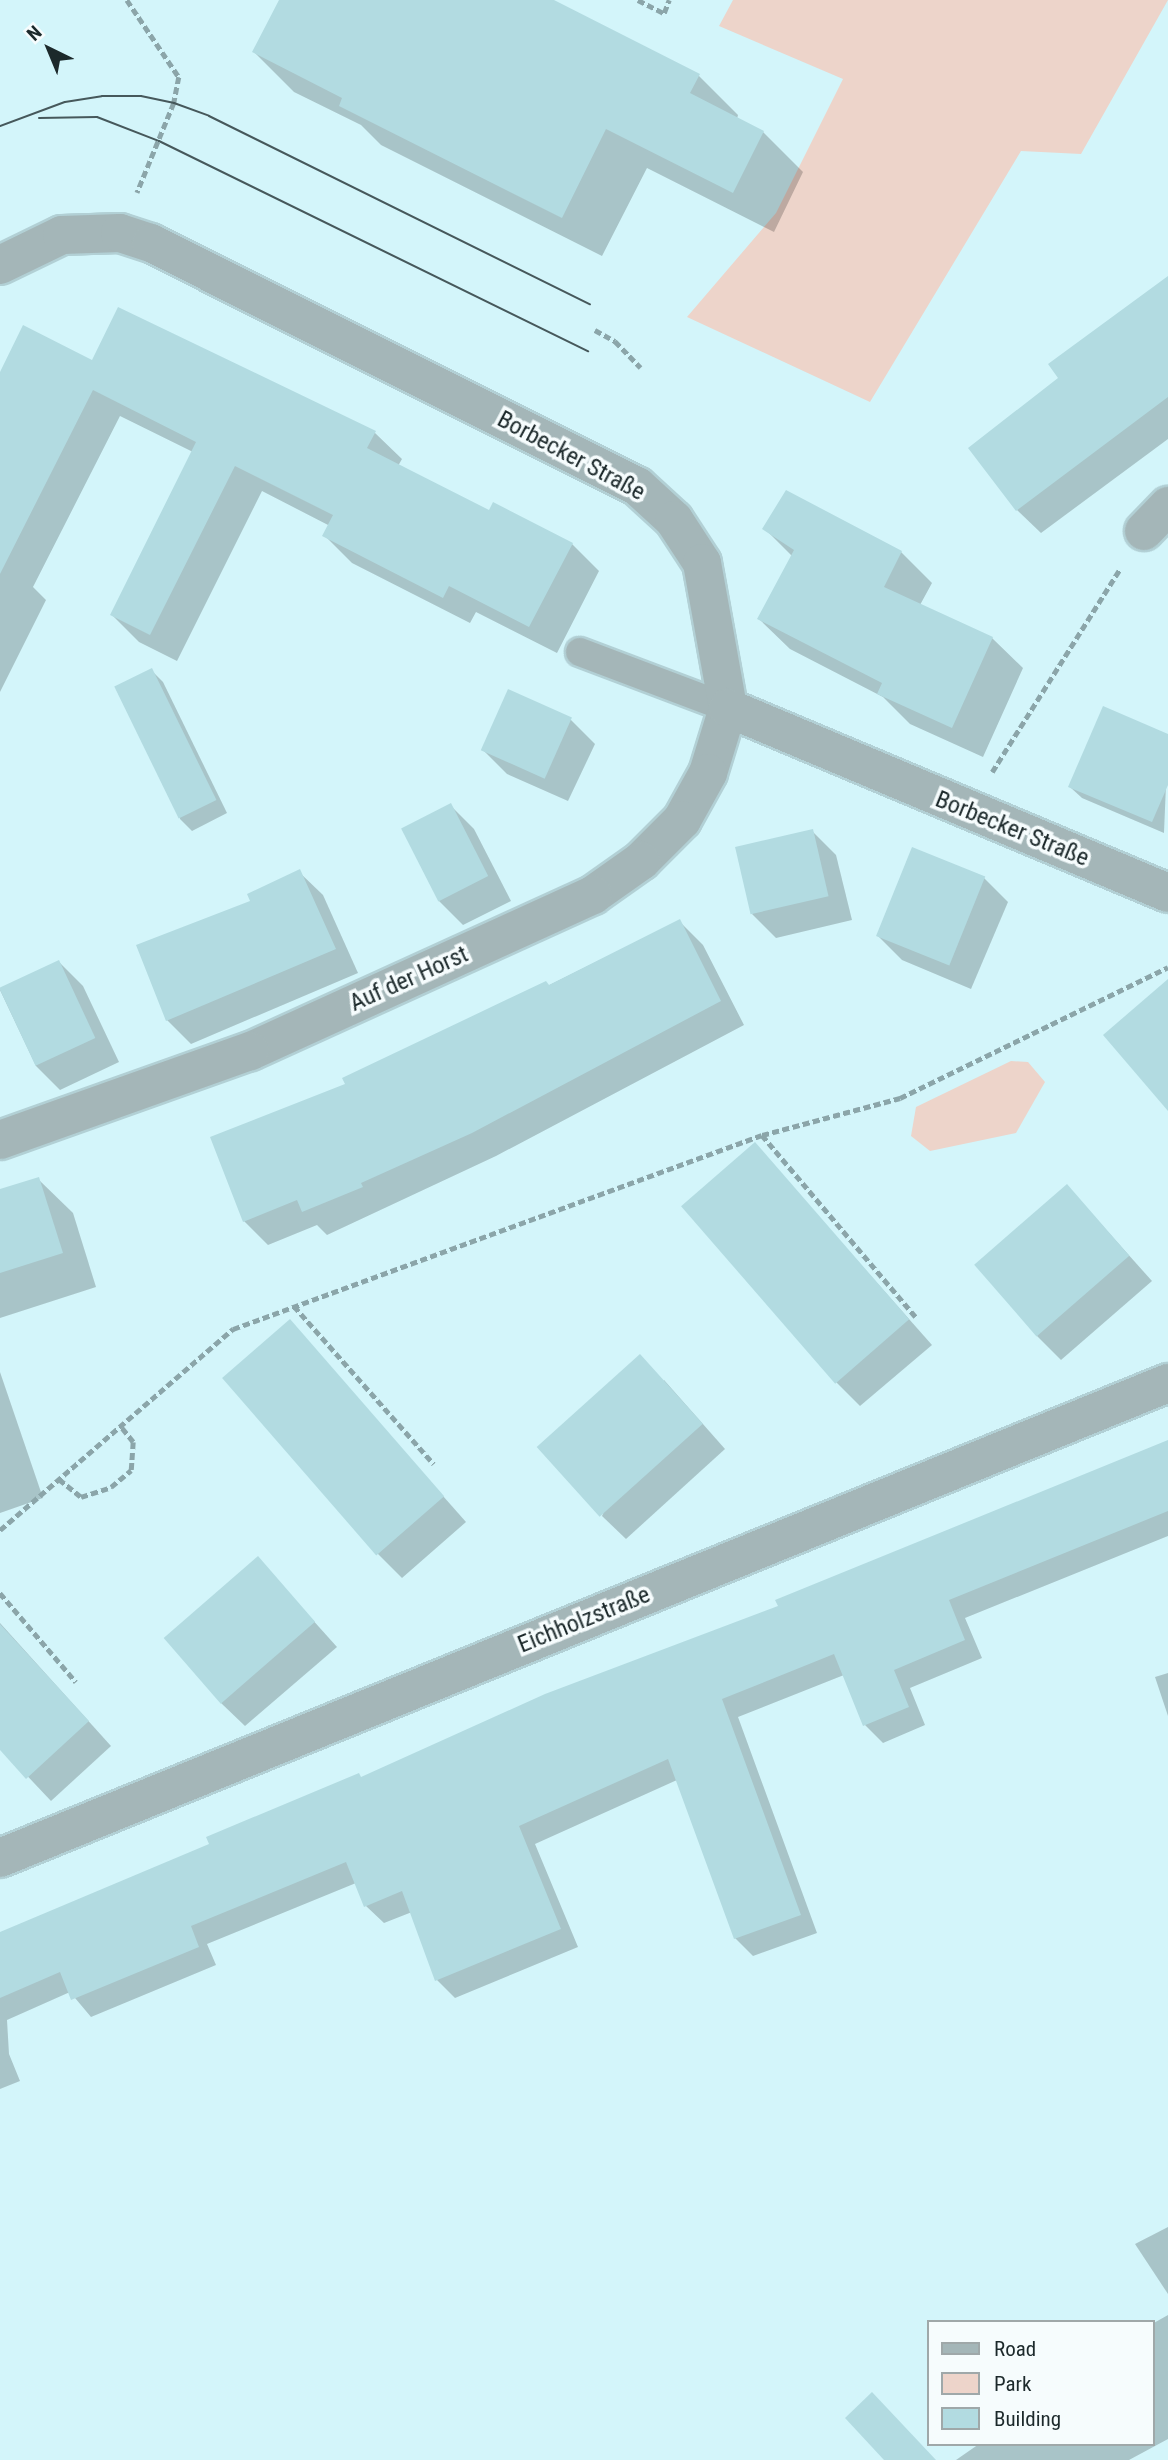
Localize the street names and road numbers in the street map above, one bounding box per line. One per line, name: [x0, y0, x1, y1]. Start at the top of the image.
street label: Borbecker Straße: [492, 405, 650, 507]
street label: Borbecker Straße: [931, 785, 1093, 873]
street label: Auf der Horst: [345, 940, 473, 1018]
street label: Eichholzstraße: [514, 1580, 654, 1660]

